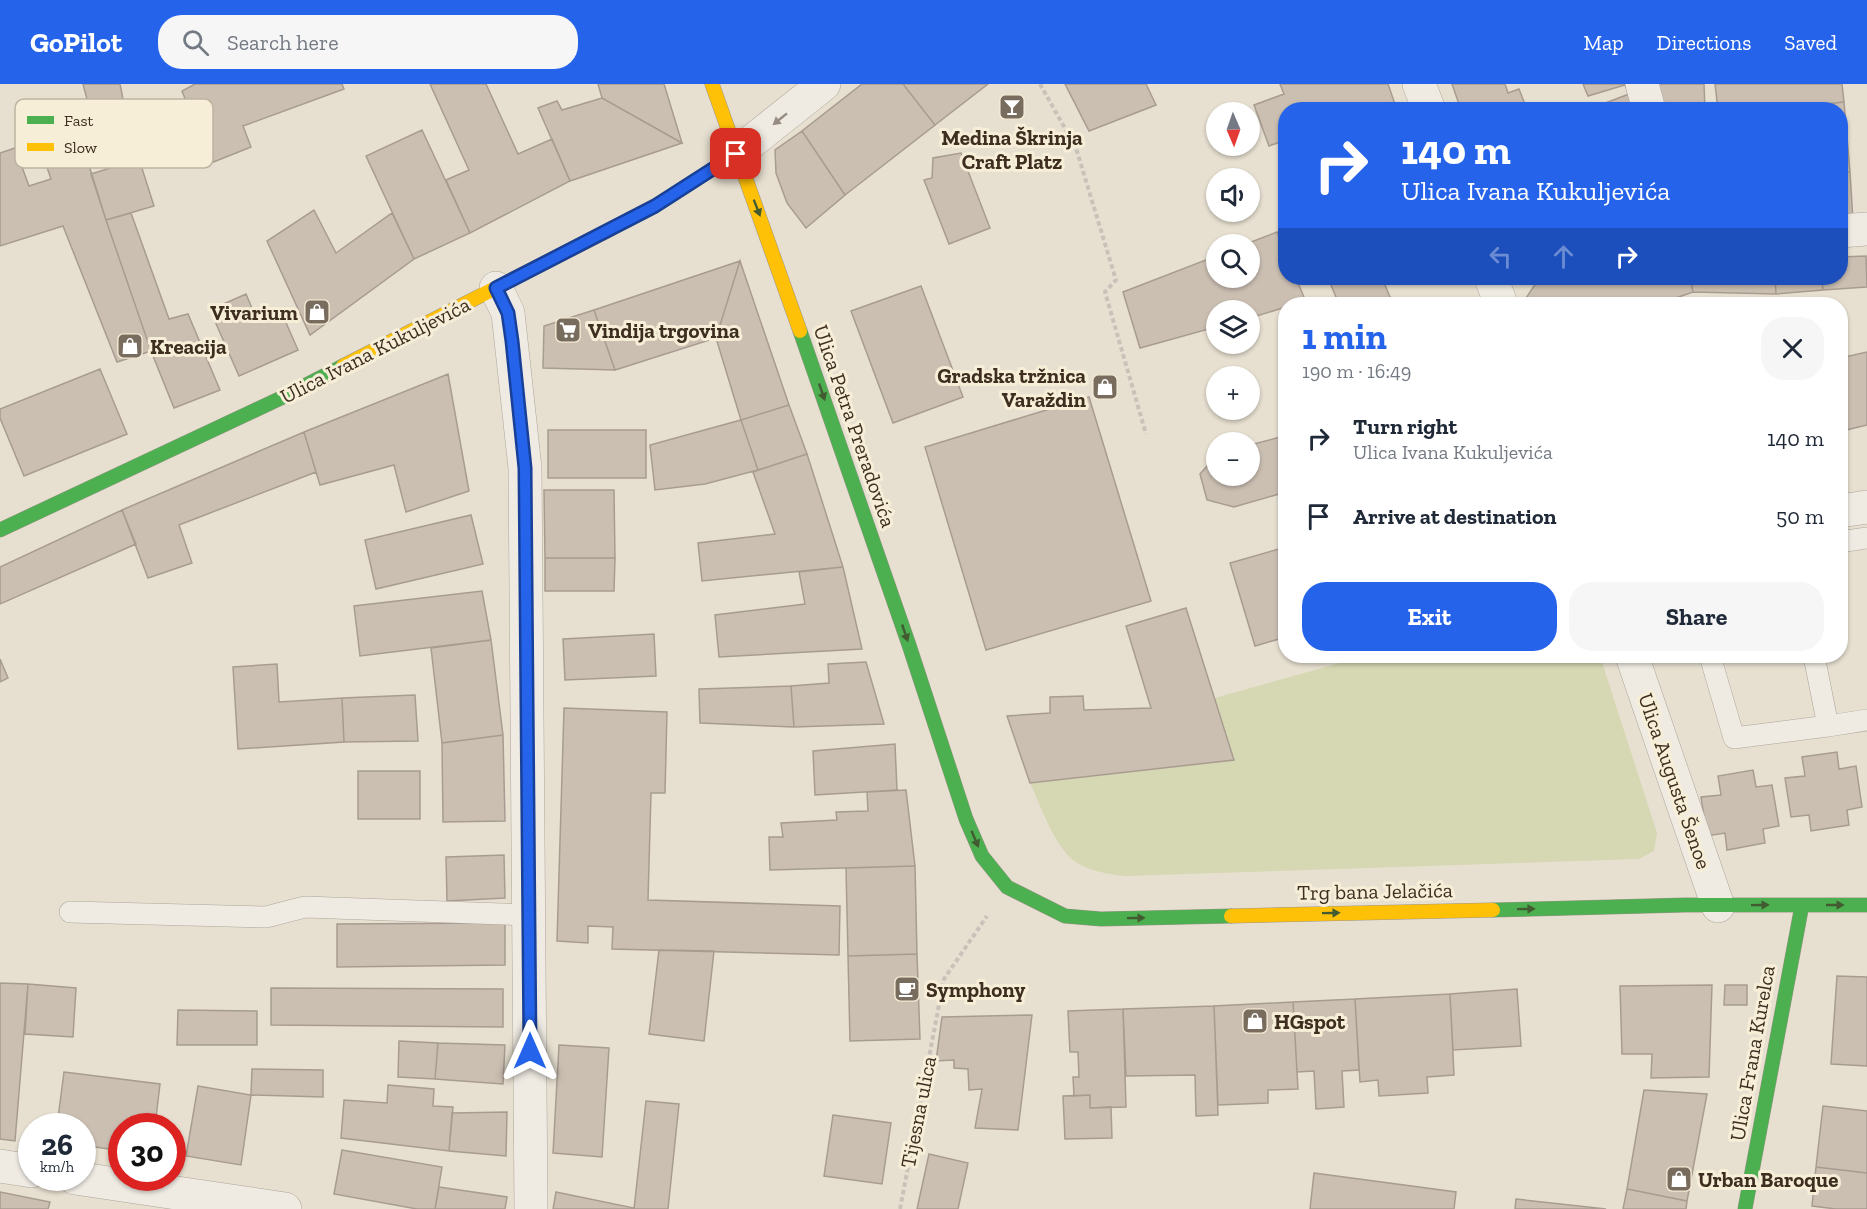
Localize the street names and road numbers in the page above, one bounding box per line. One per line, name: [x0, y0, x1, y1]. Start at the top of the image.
street label: Ulica Ivana Kukuljevića: [276, 291, 474, 410]
street label: Ulica Petra Preradovića: [809, 322, 901, 530]
street label: Ulica Augusta Šenoe: [1633, 690, 1717, 872]
street label: Trg bana Jelačića: [1297, 877, 1453, 905]
street label: Ulica Frana Kurelca: [1724, 963, 1780, 1143]
street label: Tijesna ulica: [895, 1054, 942, 1170]

